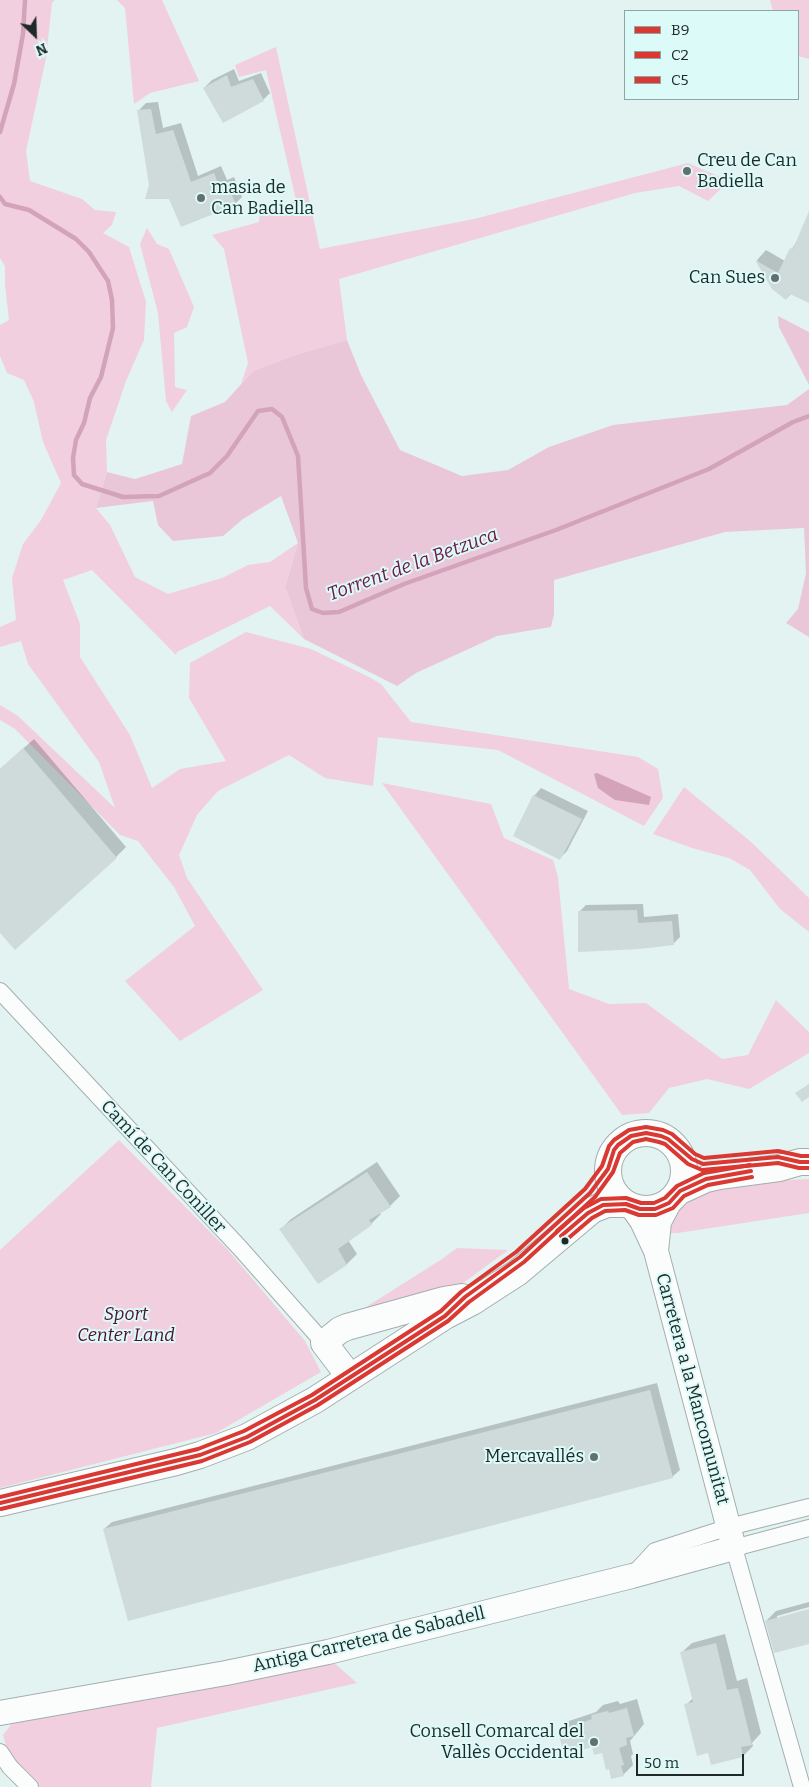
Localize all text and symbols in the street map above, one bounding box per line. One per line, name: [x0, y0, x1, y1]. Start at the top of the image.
north arrow: [10, 10, 60, 60]
legend: [624, 10, 799, 100]
text: B9: [671, 21, 689, 39]
text: N: [33, 39, 50, 59]
text: C2: [671, 46, 689, 64]
text: C5: [671, 71, 689, 89]
place label: Creu de Can Badiella: [697, 150, 797, 192]
marker: Creu de Can Badiella: [681, 165, 693, 177]
place label: masia de Can Badiella: [211, 177, 314, 220]
marker: masia de Can Badiella: [195, 192, 207, 204]
place label: Can Sues: [689, 267, 765, 289]
marker: Can Sues: [769, 272, 781, 284]
water label: Torrent de la Betzuca: [325, 524, 501, 606]
street label: Camí de Can Coniller: [96, 1096, 230, 1238]
unlabelled marker: [560, 1236, 570, 1246]
street label: Carretera a la Mancomunitat: [651, 1271, 733, 1507]
park label: Sport Center Land: [77, 1304, 175, 1346]
place label: Mercavallés: [485, 1446, 584, 1468]
marker: Mercavallés: [588, 1451, 600, 1463]
street label: Antiga Carretera de Sabadell: [251, 1603, 487, 1677]
place label: Consell Comarcal del Vallès Occidental: [409, 1721, 584, 1764]
marker: Consell Comarcal del Vallès Occidental: [588, 1736, 600, 1748]
scale bar: [639, 1744, 746, 1776]
text: 50 m: [644, 1754, 679, 1772]

